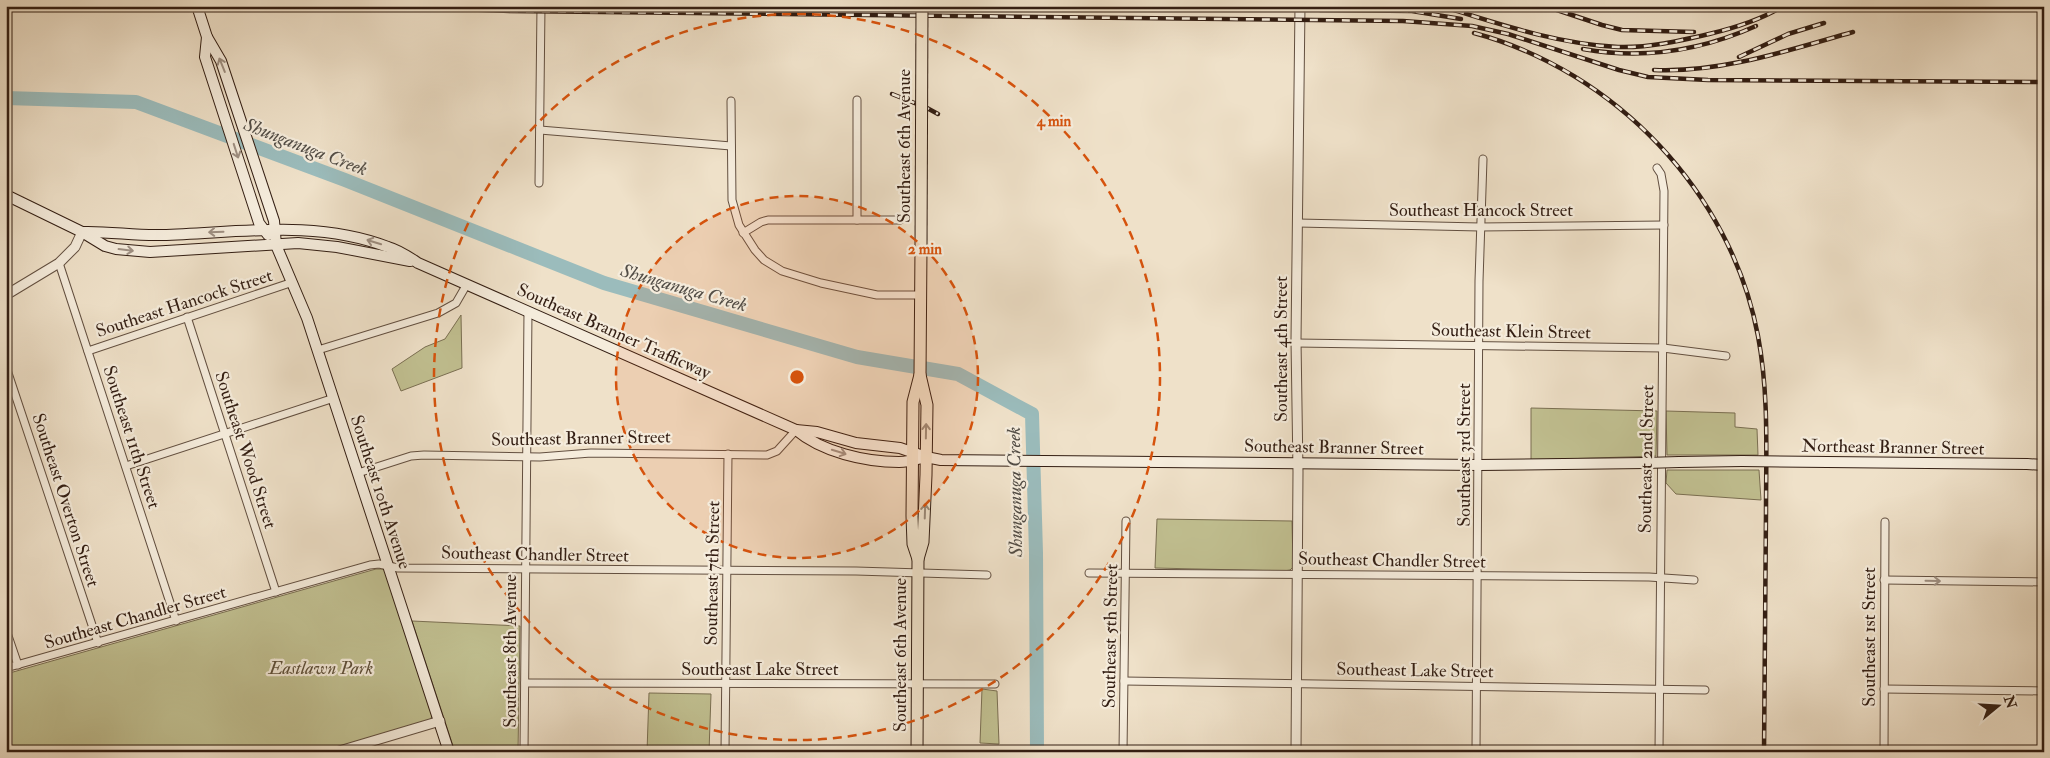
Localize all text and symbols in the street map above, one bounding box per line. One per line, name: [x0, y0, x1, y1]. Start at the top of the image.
one-way arrow: [217, 58, 226, 73]
street label: Southeast 6th Avenue: [893, 68, 916, 223]
water label: Shunganuga Creek: [240, 112, 371, 182]
text: 4 min: [1036, 112, 1072, 131]
one-way arrow: [232, 142, 241, 158]
street label: Southeast Hancock Street: [1389, 199, 1573, 222]
one-way arrow: [209, 228, 225, 237]
one-way arrow: [367, 237, 383, 247]
text: 2 min: [908, 240, 942, 259]
one-way arrow: [118, 245, 134, 255]
water label: Shunganuga Creek: [617, 258, 750, 318]
street label: Southeast Hancock Street: [93, 264, 275, 343]
street label: Southeast 4th Street: [1270, 276, 1293, 422]
street label: Southeast Branner Trafficway: [513, 278, 715, 385]
street label: Southeast Klein Street: [1431, 319, 1591, 344]
street label: Southeast 11th Street: [98, 363, 166, 512]
centre of rings: [788, 368, 806, 386]
street label: Southeast Wood Street: [209, 369, 282, 532]
street label: Southeast 3rd Street: [1453, 383, 1476, 527]
street label: Southeast 2nd Street: [1634, 385, 1659, 533]
street label: Southeast Overton Street: [27, 410, 105, 590]
street label: Southeast 10th Avenue: [345, 412, 416, 573]
one-way arrow: [921, 424, 931, 440]
street label: Southeast Branner Street: [491, 425, 671, 452]
water label: Shunganuga Creek: [1002, 426, 1028, 558]
street label: Southeast Branner Street: [1244, 434, 1424, 461]
street label: Northeast Branner Street: [1801, 434, 1985, 461]
one-way arrow: [830, 447, 846, 457]
street label: Southeast 7th Street: [700, 500, 725, 646]
one-way arrow: [921, 503, 930, 519]
street label: Southeast Chandler Street: [441, 541, 629, 568]
street label: Southeast Chandler Street: [1298, 547, 1486, 574]
street label: Southeast 5th Street: [1098, 564, 1123, 708]
street label: Southeast 1st Street: [1858, 567, 1881, 707]
street label: Southeast 8th Avenue: [499, 574, 522, 728]
one-way arrow: [1924, 576, 1941, 586]
street label: Southeast 6th Avenue: [889, 577, 912, 732]
street label: Southeast Chandler Street: [42, 580, 229, 654]
park label: Eastlawn Park: [268, 657, 373, 680]
street label: Southeast Lake Street: [681, 658, 839, 681]
street label: Southeast Lake Street: [1336, 658, 1494, 683]
north arrow: [1972, 680, 2022, 730]
text: N: [2000, 693, 2020, 711]

